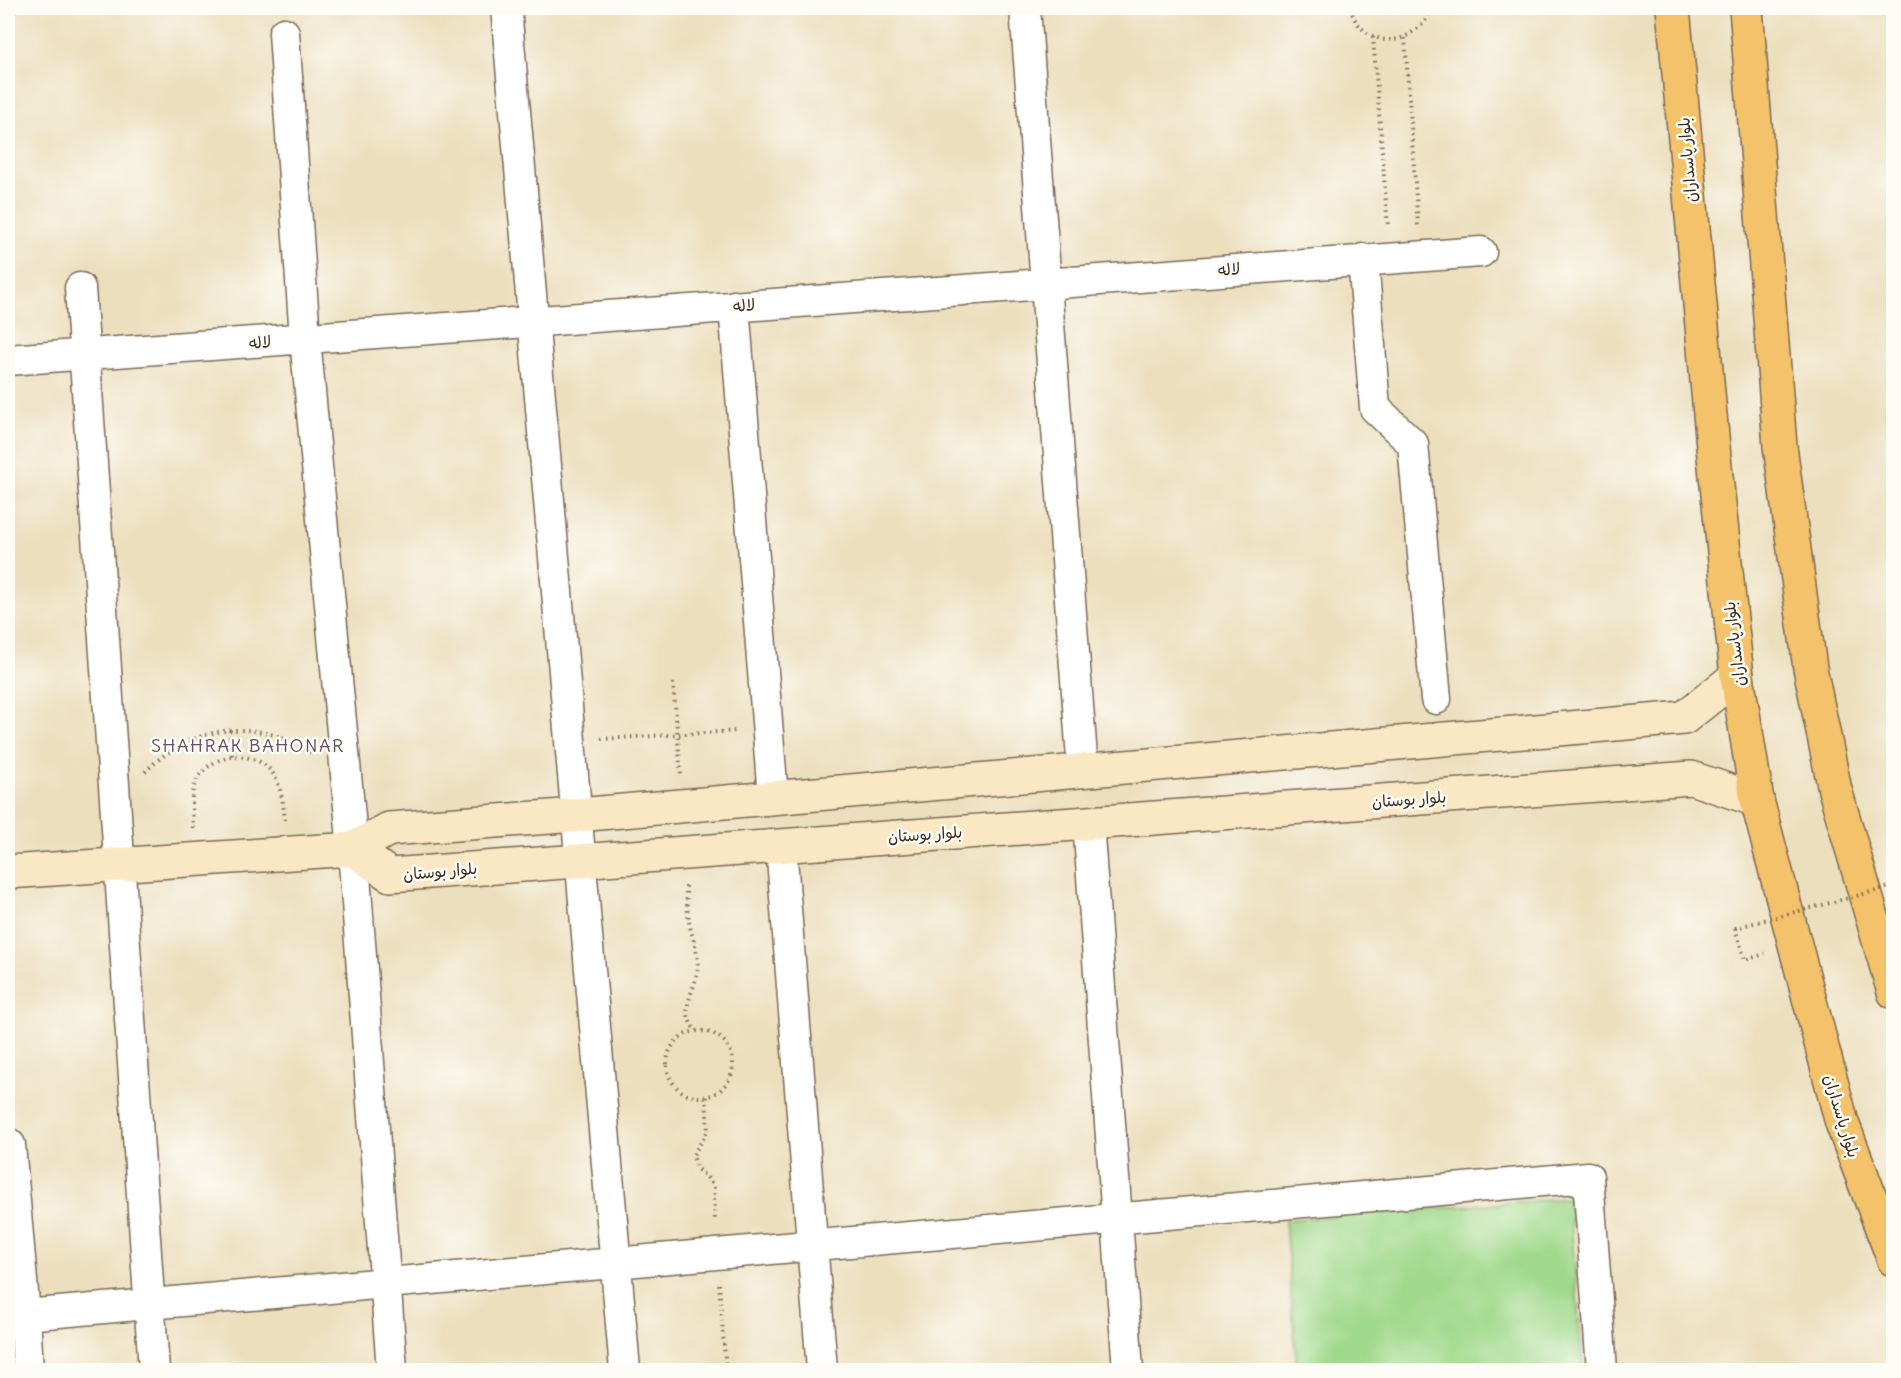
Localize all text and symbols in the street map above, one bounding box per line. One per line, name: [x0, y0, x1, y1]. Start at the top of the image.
street label: بلوار پاسداران: [1673, 116, 1702, 203]
street label: لاله: [1217, 258, 1241, 280]
street label: لاله: [732, 294, 756, 316]
street label: لاله: [248, 331, 272, 353]
street label: بلوار پاسداران: [1719, 600, 1750, 688]
district label: SHAHRAK BAHONAR: [151, 734, 345, 757]
street label: بلوار بوستان: [1371, 786, 1447, 813]
street label: بلوار بوستان: [887, 821, 963, 848]
street label: بلوار بوستان: [402, 858, 478, 885]
street label: بلوار پاسداران: [1819, 1072, 1864, 1160]

